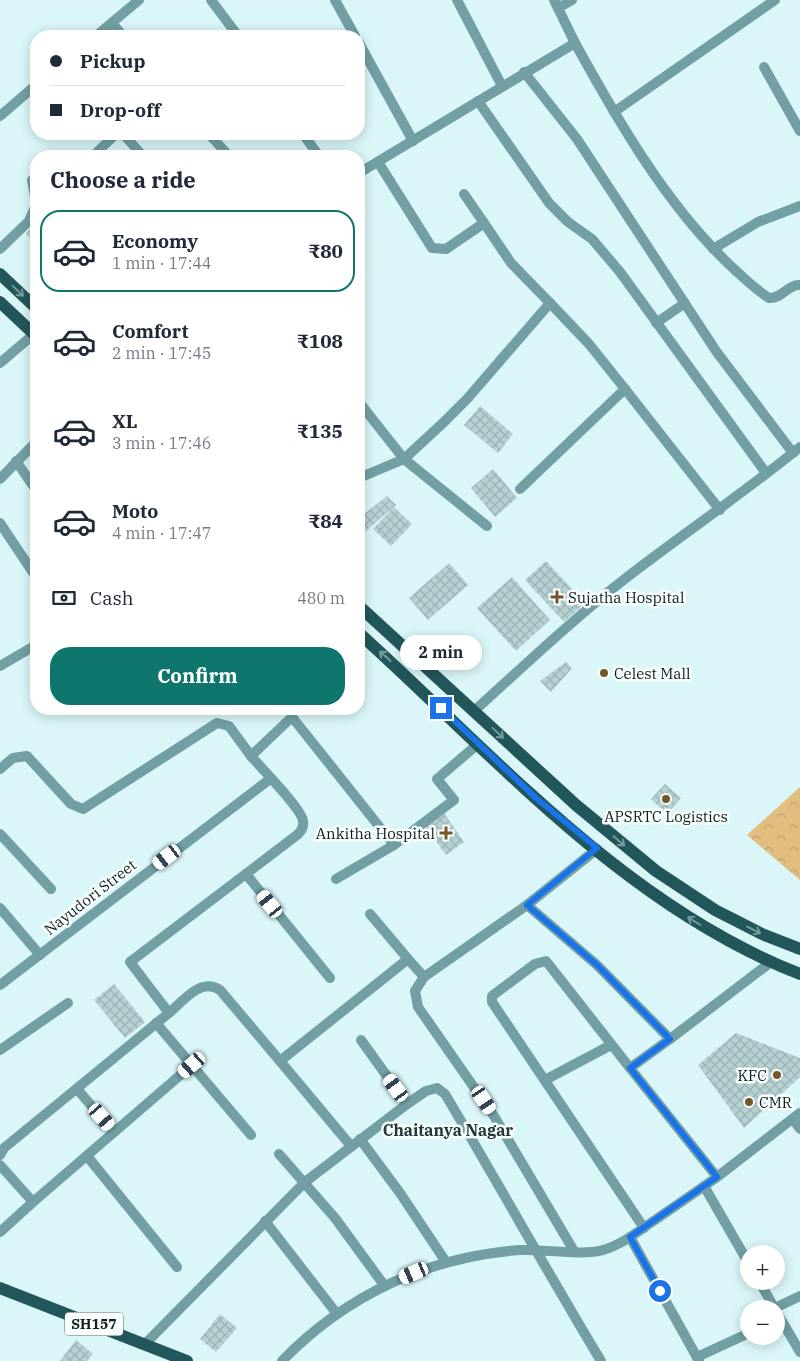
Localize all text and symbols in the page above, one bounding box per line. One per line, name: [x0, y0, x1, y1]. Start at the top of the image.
text: Pickup: [80, 49, 145, 73]
text: Drop-off: [80, 98, 161, 122]
text: Choose a ride: [50, 165, 196, 194]
icon: car: [52, 229, 97, 274]
text: Economy: [112, 229, 198, 253]
text: ₹80: [308, 239, 343, 263]
text: 1 min · 17:44: [112, 253, 211, 273]
one-way arrow: [12, 285, 25, 297]
icon: car: [52, 319, 97, 364]
text: Comfort: [112, 319, 189, 343]
text: ₹108: [297, 329, 343, 353]
text: 2 min · 17:45: [112, 343, 211, 363]
icon: car: [52, 409, 97, 454]
text: XL: [112, 409, 138, 433]
text: ₹135: [297, 419, 343, 443]
text: 3 min · 17:46: [112, 433, 211, 453]
icon: car: [52, 499, 97, 544]
text: Moto: [112, 499, 158, 523]
text: ₹84: [308, 509, 343, 533]
text: 4 min · 17:47: [112, 523, 211, 543]
icon: cash: [50, 584, 78, 612]
text: Cash: [90, 586, 134, 610]
text: 480 m: [297, 588, 345, 608]
place label: Sujatha Hospital: [568, 588, 685, 607]
marker: Sujatha Hospital: [550, 590, 564, 604]
callout: 2 min: [400, 636, 482, 670]
text: 2 min: [419, 642, 463, 662]
button: Confirm: [50, 647, 345, 705]
one-way arrow: [378, 650, 391, 662]
place label: Celest Mall: [614, 664, 690, 683]
marker: Celest Mall: [598, 667, 610, 679]
route end: [430, 697, 452, 719]
one-way arrow: [492, 727, 504, 739]
marker: APSRTC Logistics: [660, 793, 672, 805]
place label: APSRTC Logistics: [604, 807, 728, 826]
place label: Ankitha Hospital: [316, 824, 435, 843]
marker: Ankitha Hospital: [439, 826, 453, 840]
one-way arrow: [612, 836, 625, 847]
car: [150, 842, 183, 872]
street label: Nayudori Street: [40, 855, 140, 939]
car: [254, 888, 285, 920]
one-way arrow: [687, 916, 701, 926]
one-way arrow: [747, 925, 762, 935]
car: [175, 1049, 208, 1081]
place label: KFC: [738, 1066, 767, 1085]
marker: KFC: [771, 1069, 783, 1081]
car: [381, 1071, 410, 1105]
car: [469, 1083, 498, 1117]
place label: CMR: [759, 1093, 792, 1112]
marker: CMR: [743, 1096, 755, 1108]
car: [86, 1101, 117, 1133]
district label: Chaitanya Nagar: [383, 1120, 513, 1140]
map controls: [740, 1245, 785, 1345]
button: +: [740, 1245, 785, 1290]
car: [397, 1260, 430, 1286]
route start: [649, 1280, 671, 1302]
button: −: [740, 1300, 785, 1345]
road number: SH157: [65, 1312, 123, 1336]

